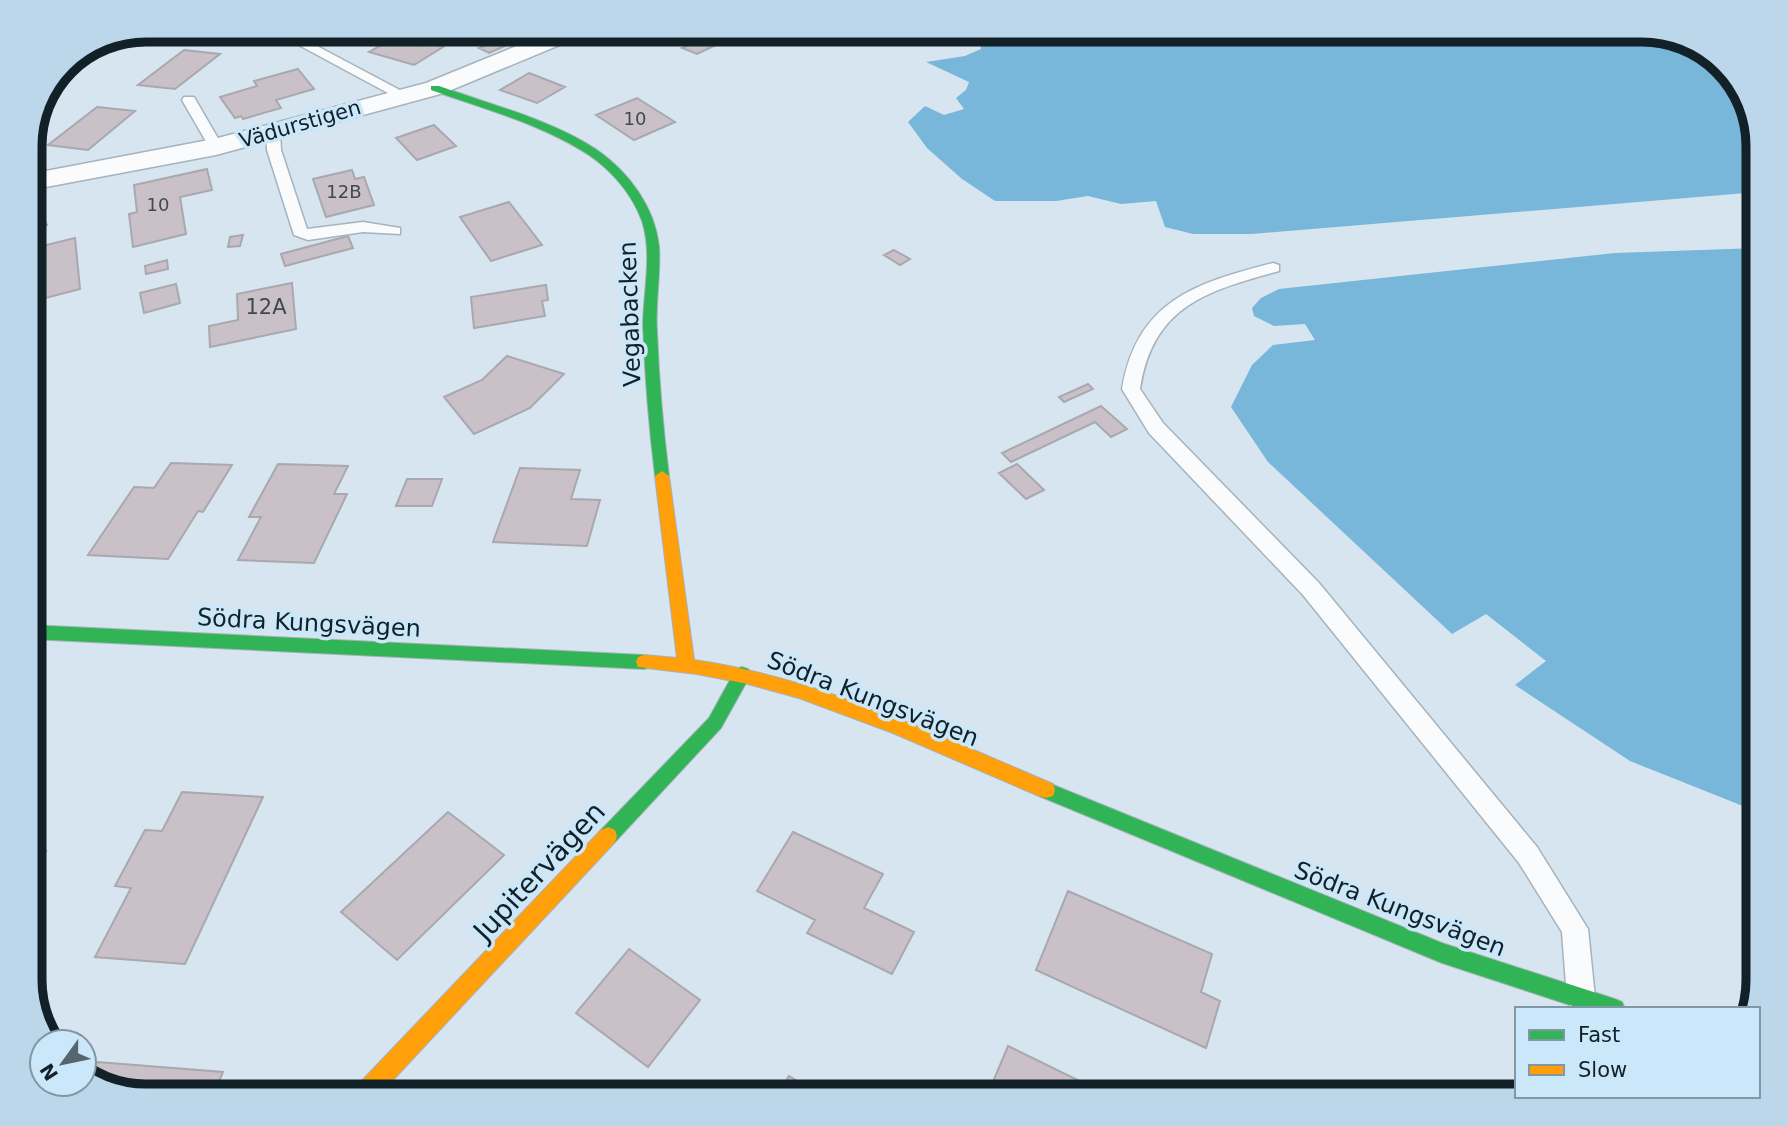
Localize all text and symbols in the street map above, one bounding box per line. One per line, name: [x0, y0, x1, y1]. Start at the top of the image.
street label: Vädurstigen: [236, 95, 364, 153]
house number: 10: [624, 108, 646, 129]
house number: 12B: [326, 181, 362, 202]
house number: 10: [147, 194, 169, 215]
street label: Vegabacken: [613, 241, 647, 387]
house number: 12A: [245, 295, 287, 319]
street label: Södra Kungsvägen: [196, 603, 422, 643]
street label: Södra Kungsvägen: [763, 646, 983, 752]
street label: Jupitervägen: [465, 795, 612, 949]
street label: Södra Kungsvägen: [1290, 856, 1510, 962]
legend: [1515, 1007, 1760, 1098]
text: Fast: [1578, 1023, 1620, 1047]
north arrow: [28, 1028, 98, 1098]
text: Slow: [1578, 1058, 1627, 1082]
text: N: [35, 1060, 62, 1085]

